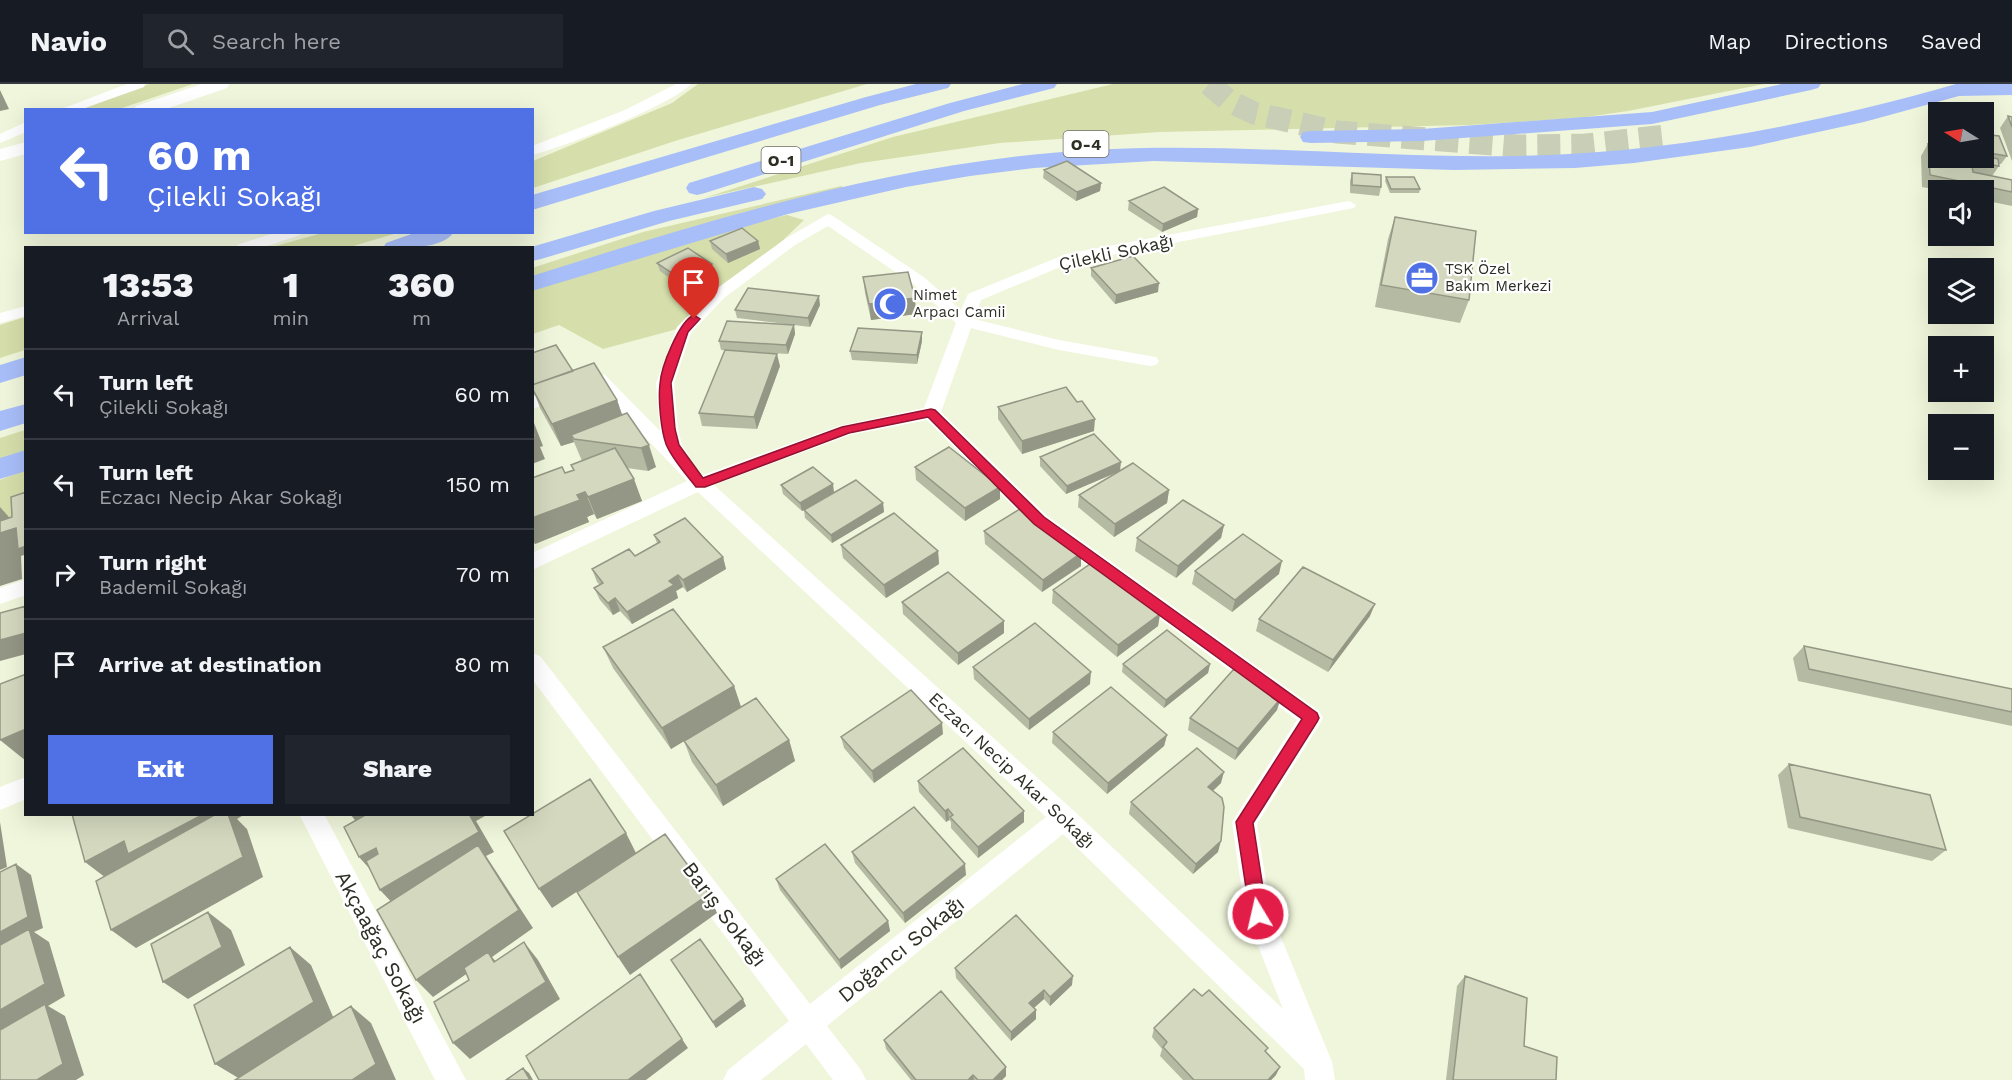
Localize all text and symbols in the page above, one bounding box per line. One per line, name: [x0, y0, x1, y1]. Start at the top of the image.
search box: [143, 14, 563, 68]
text: Navio: [30, 25, 107, 58]
icon: search: [164, 25, 197, 58]
text: Search here: [212, 29, 341, 54]
text: Map: [1708, 29, 1751, 54]
text: Directions: [1784, 29, 1888, 54]
text: Saved: [1921, 29, 1982, 54]
north arrow: [1928, 102, 1994, 168]
map controls: [1928, 102, 1994, 480]
text: 60 m: [147, 131, 251, 180]
road number: O-4: [1064, 131, 1108, 157]
icon: left: [48, 132, 126, 210]
road number: O-1: [762, 147, 800, 173]
button: sound: [1928, 180, 1994, 246]
text: Çilekli Sokağı: [147, 181, 322, 213]
street label: Çilekli Sokağı: [1057, 230, 1175, 274]
pin: [668, 257, 719, 319]
button: layers: [1928, 258, 1994, 324]
office icon: TSK Özel Bakım Merkezi: [1404, 260, 1440, 296]
place label: TSK Özel Bakım Merkezi: [1445, 260, 1552, 295]
text: 13:53: [103, 264, 194, 306]
text: 1: [283, 264, 299, 306]
text: 360: [388, 264, 455, 306]
icon: arrive: [677, 266, 710, 299]
mosque icon: Nimet Arpacı Camii: [872, 286, 908, 322]
place label: Nimet Arpacı Camii: [913, 286, 1005, 321]
text: Arrival: [117, 306, 179, 330]
text: min: [272, 306, 309, 330]
text: m: [412, 306, 431, 330]
button: +: [1928, 336, 1994, 402]
text: Turn left: [99, 370, 193, 395]
icon: left: [48, 378, 81, 411]
text: 60 m: [454, 382, 510, 407]
text: Çilekli Sokağı: [99, 395, 229, 419]
button: −: [1928, 414, 1994, 480]
text: Turn left: [99, 460, 193, 485]
icon: left: [48, 468, 81, 501]
text: 150 m: [446, 472, 510, 497]
text: Eczacı Necip Akar Sokağı: [99, 485, 342, 509]
text: Turn right: [99, 550, 206, 575]
icon: right: [48, 558, 81, 591]
text: 70 m: [456, 562, 510, 587]
text: Bademil Sokağı: [99, 575, 247, 599]
icon: arrive: [48, 648, 81, 681]
text: Arrive at destination: [99, 652, 322, 677]
text: 80 m: [454, 652, 510, 677]
street label: Eczacı Necip Akar Sokağı: [925, 688, 1099, 852]
button: Exit: [48, 735, 273, 804]
button: Share: [285, 735, 510, 804]
street label: Barış Sokağı: [678, 857, 772, 971]
street label: Akçaağaç Sokağı: [330, 866, 432, 1028]
position arrow: [1226, 882, 1290, 946]
street label: Doğancı Sokağı: [833, 891, 969, 1007]

